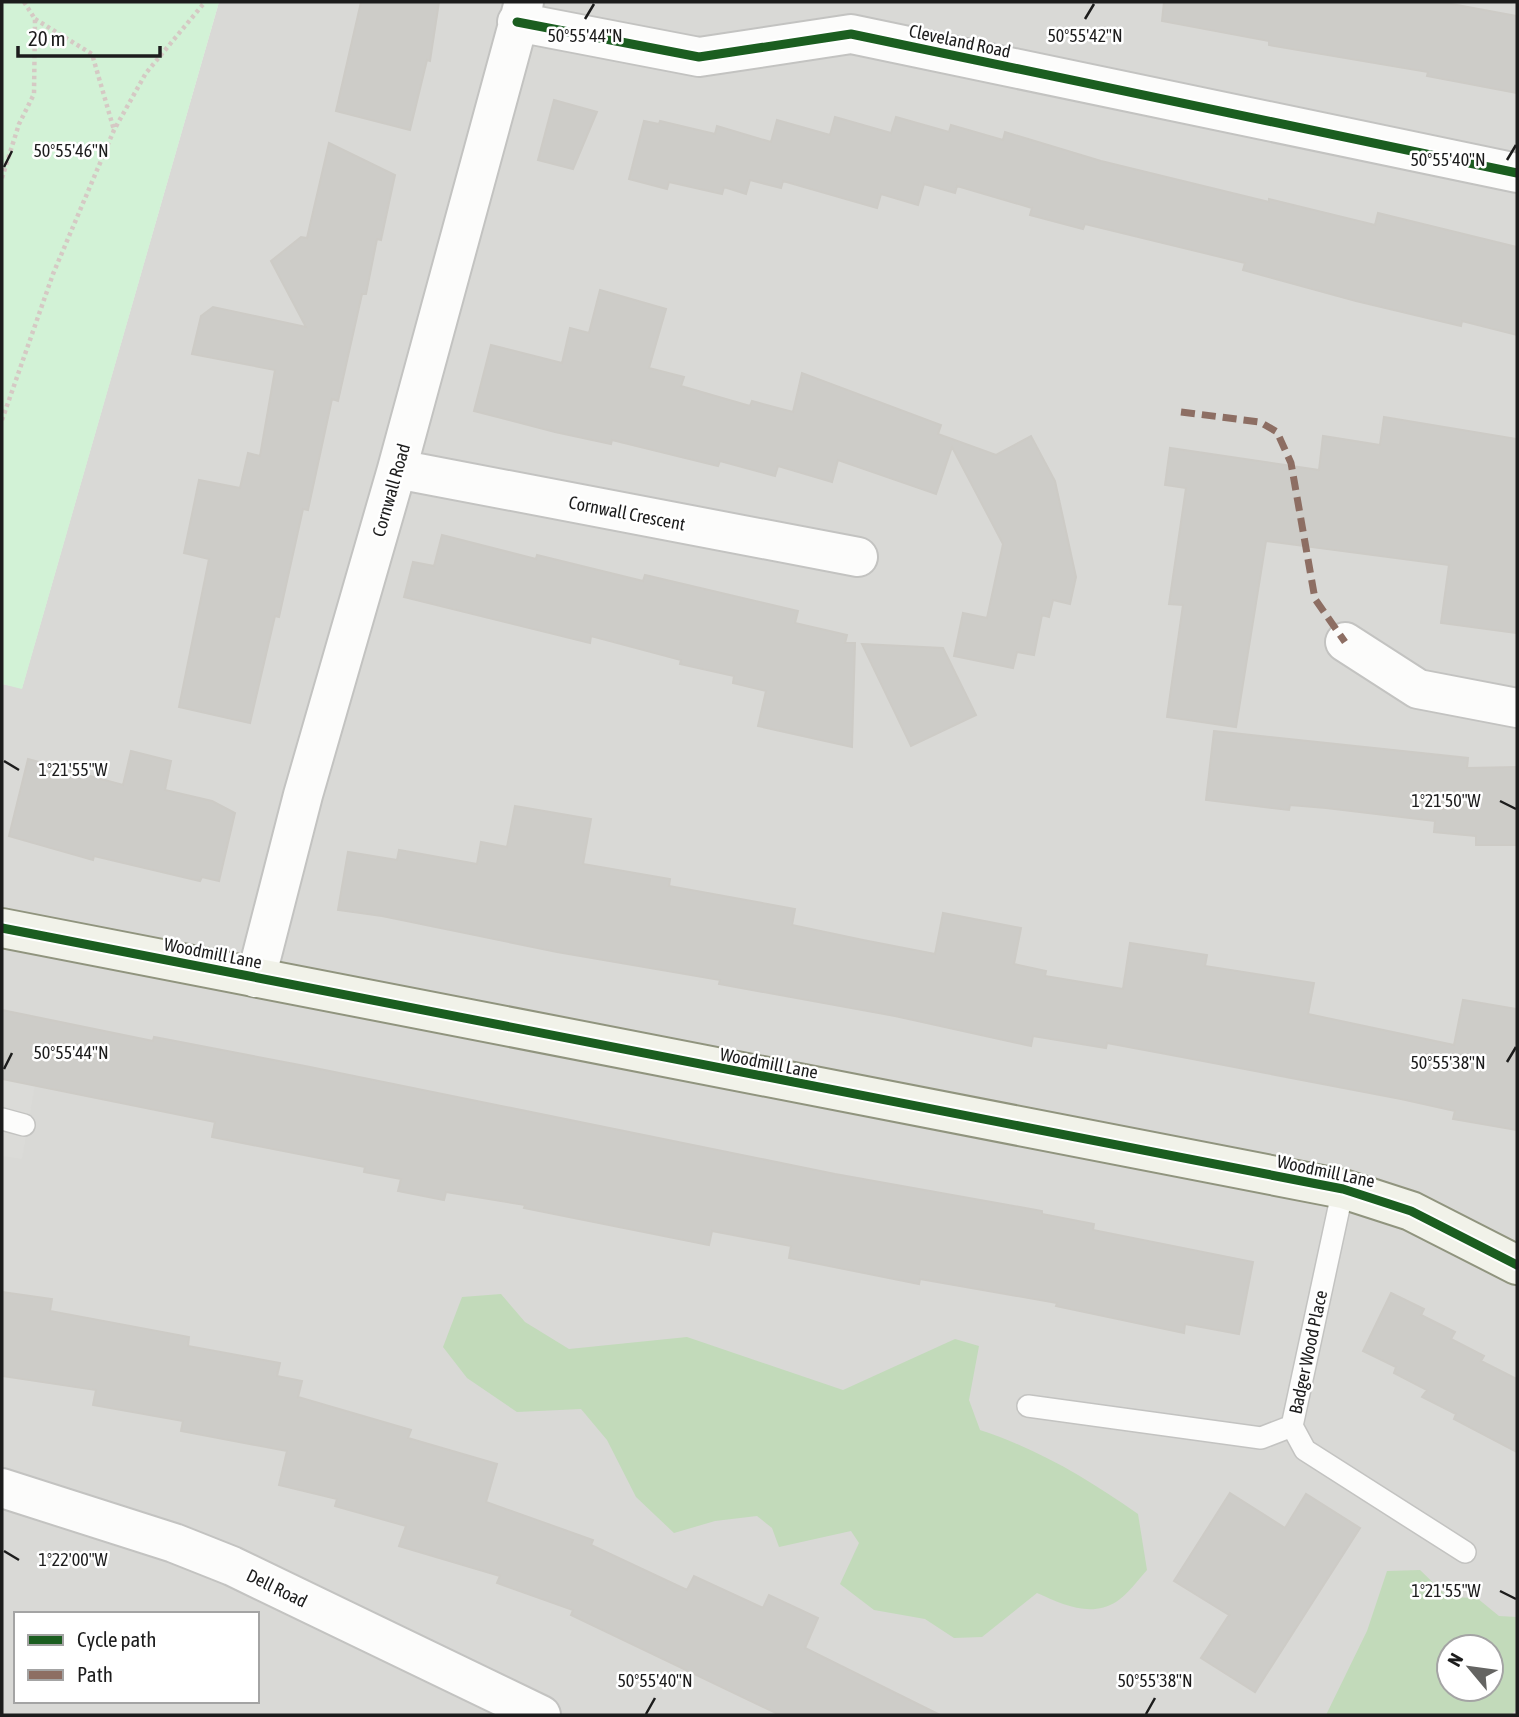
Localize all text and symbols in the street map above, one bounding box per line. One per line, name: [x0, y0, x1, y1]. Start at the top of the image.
scale bar: [18, 14, 159, 58]
street label: Cleveland Road: [907, 20, 1013, 62]
text: 50°55'44"N: [547, 25, 623, 46]
text: 50°55'42"N: [1047, 25, 1123, 46]
text: 20 m: [28, 26, 66, 50]
text: 50°55'46"N: [33, 140, 109, 161]
text: 50°55'40"N: [1410, 149, 1486, 170]
street label: Cornwall Road: [368, 441, 414, 539]
street label: Cornwall Crescent: [567, 491, 687, 535]
text: 1°21'55"W: [38, 759, 108, 780]
text: 1°21'50"W: [1411, 790, 1481, 811]
street label: Woodmill Lane: [162, 933, 264, 973]
text: 50°55'44"N: [33, 1042, 109, 1063]
street label: Woodmill Lane: [718, 1043, 820, 1083]
text: 50°55'38"N: [1410, 1052, 1486, 1073]
street label: Woodmill Lane: [1275, 1150, 1377, 1192]
street label: Badger Wood Place: [1285, 1288, 1331, 1416]
text: 1°22'00"W: [38, 1549, 108, 1570]
street label: Dell Road: [243, 1564, 311, 1612]
text: 1°21'55"W: [1411, 1580, 1481, 1601]
legend: [14, 1612, 259, 1703]
text: Cycle path: [77, 1627, 156, 1651]
north arrow: [1435, 1633, 1505, 1703]
text: N: [1443, 1650, 1467, 1670]
text: Path: [77, 1662, 113, 1686]
text: 50°55'40"N: [617, 1670, 693, 1691]
text: 50°55'38"N: [1117, 1670, 1193, 1691]

